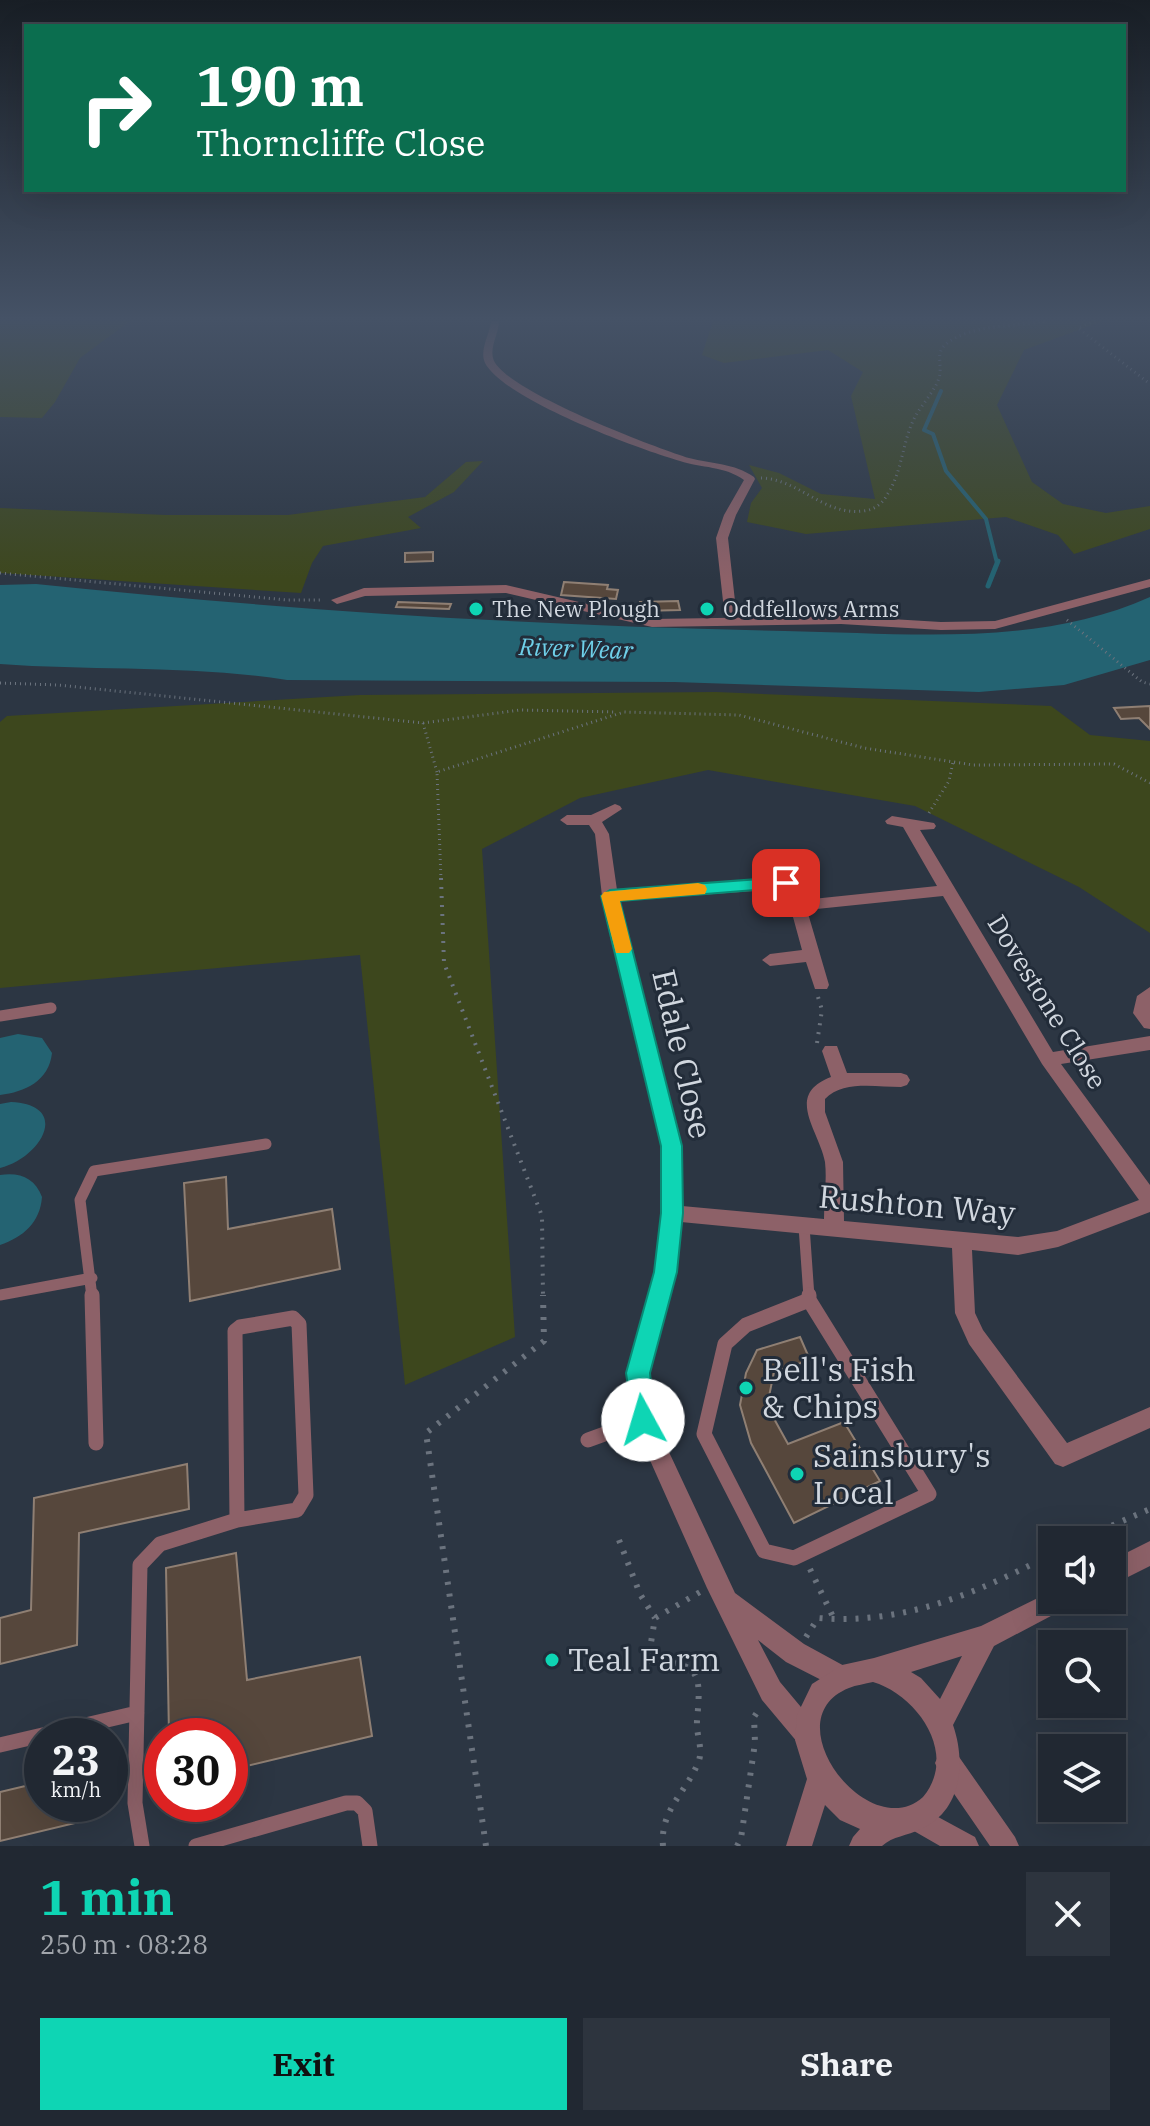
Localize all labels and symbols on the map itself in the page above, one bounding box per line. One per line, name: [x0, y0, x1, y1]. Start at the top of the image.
place label: The New Plough: [492, 594, 660, 623]
place label: Oddfellows Arms: [723, 594, 900, 623]
marker: The New Plough: [467, 600, 485, 618]
marker: Oddfellows Arms: [698, 600, 716, 618]
water label: River Wear: [518, 630, 635, 666]
pin: [752, 849, 820, 917]
street label: Dovestone Close: [981, 908, 1115, 1095]
street label: Edale Close: [643, 965, 723, 1143]
street label: Rushton Way: [817, 1174, 1018, 1234]
place label: Bell's Fish & Chips: [762, 1348, 915, 1427]
position arrow: [601, 1378, 685, 1462]
marker: Bell's Fish & Chips: [737, 1379, 755, 1397]
place label: Sainsbury's Local: [813, 1434, 991, 1513]
marker: Sainsbury's Local: [788, 1465, 806, 1483]
place label: Teal Farm: [568, 1638, 720, 1680]
marker: Teal Farm: [543, 1651, 561, 1669]
speed limit sign: 30: [144, 1718, 248, 1822]

